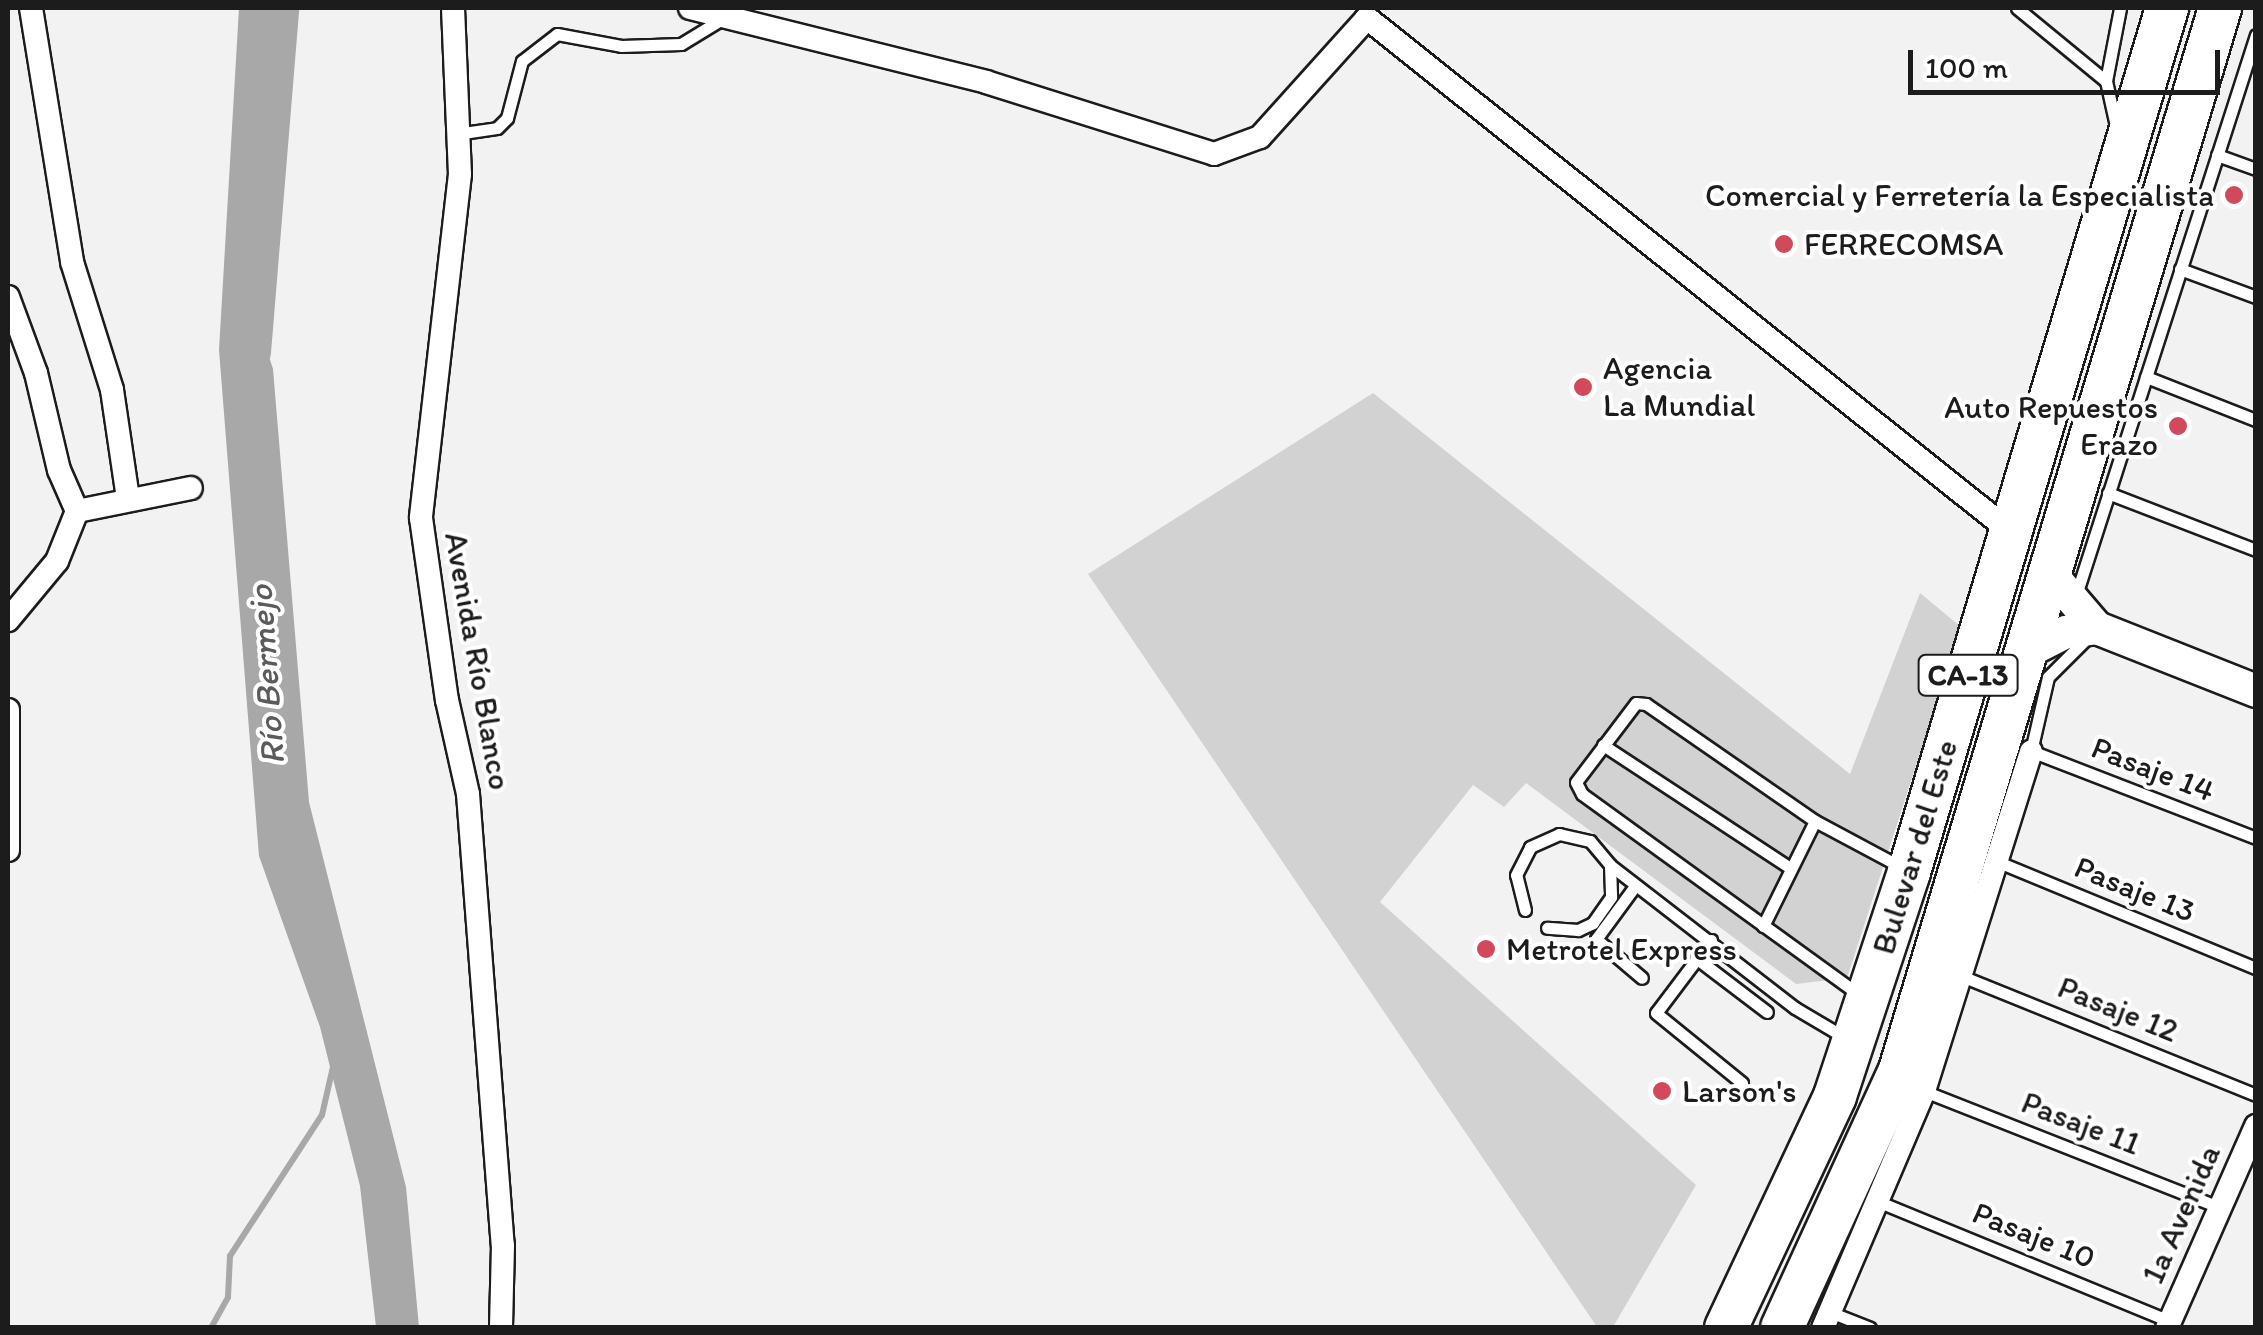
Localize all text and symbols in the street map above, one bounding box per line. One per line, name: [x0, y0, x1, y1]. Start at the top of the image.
scale bar: [1913, 30, 2226, 92]
text: 100 m: [1925, 49, 2008, 86]
place label: Comercial y Ferretería la Especialista: [1707, 176, 2214, 214]
marker: Comercial y Ferretería la Especialista: [2223, 184, 2245, 206]
place label: FERRECOMSA: [1804, 225, 2004, 263]
marker: FERRECOMSA: [1773, 233, 1795, 255]
place label: Agencia La Mundial: [1603, 350, 1755, 425]
marker: Agencia La Mundial: [1572, 376, 1594, 398]
place label: Auto Repuestos Erazo: [1944, 389, 2158, 464]
marker: Auto Repuestos Erazo: [2167, 415, 2189, 437]
street label: Avenida Río Blanco: [436, 528, 520, 794]
water label: Río Bermejo: [239, 584, 293, 766]
road number: CA-13: [1916, 650, 2020, 700]
street label: Pasaje 14: [2086, 728, 2220, 810]
street label: Bulevar del Este: [1864, 735, 1966, 959]
street label: Pasaje 13: [2069, 847, 2201, 931]
place label: Metrotel Express: [1506, 930, 1736, 968]
marker: Metrotel Express: [1475, 938, 1497, 960]
street label: Pasaje 12: [2052, 968, 2184, 1050]
place label: Larson's: [1682, 1072, 1796, 1110]
marker: Larson's: [1651, 1080, 1673, 1102]
street label: Pasaje 11: [2016, 1083, 2146, 1163]
street label: 1a Avenida: [2133, 1139, 2229, 1289]
street label: Pasaje 10: [1967, 1193, 2101, 1277]

